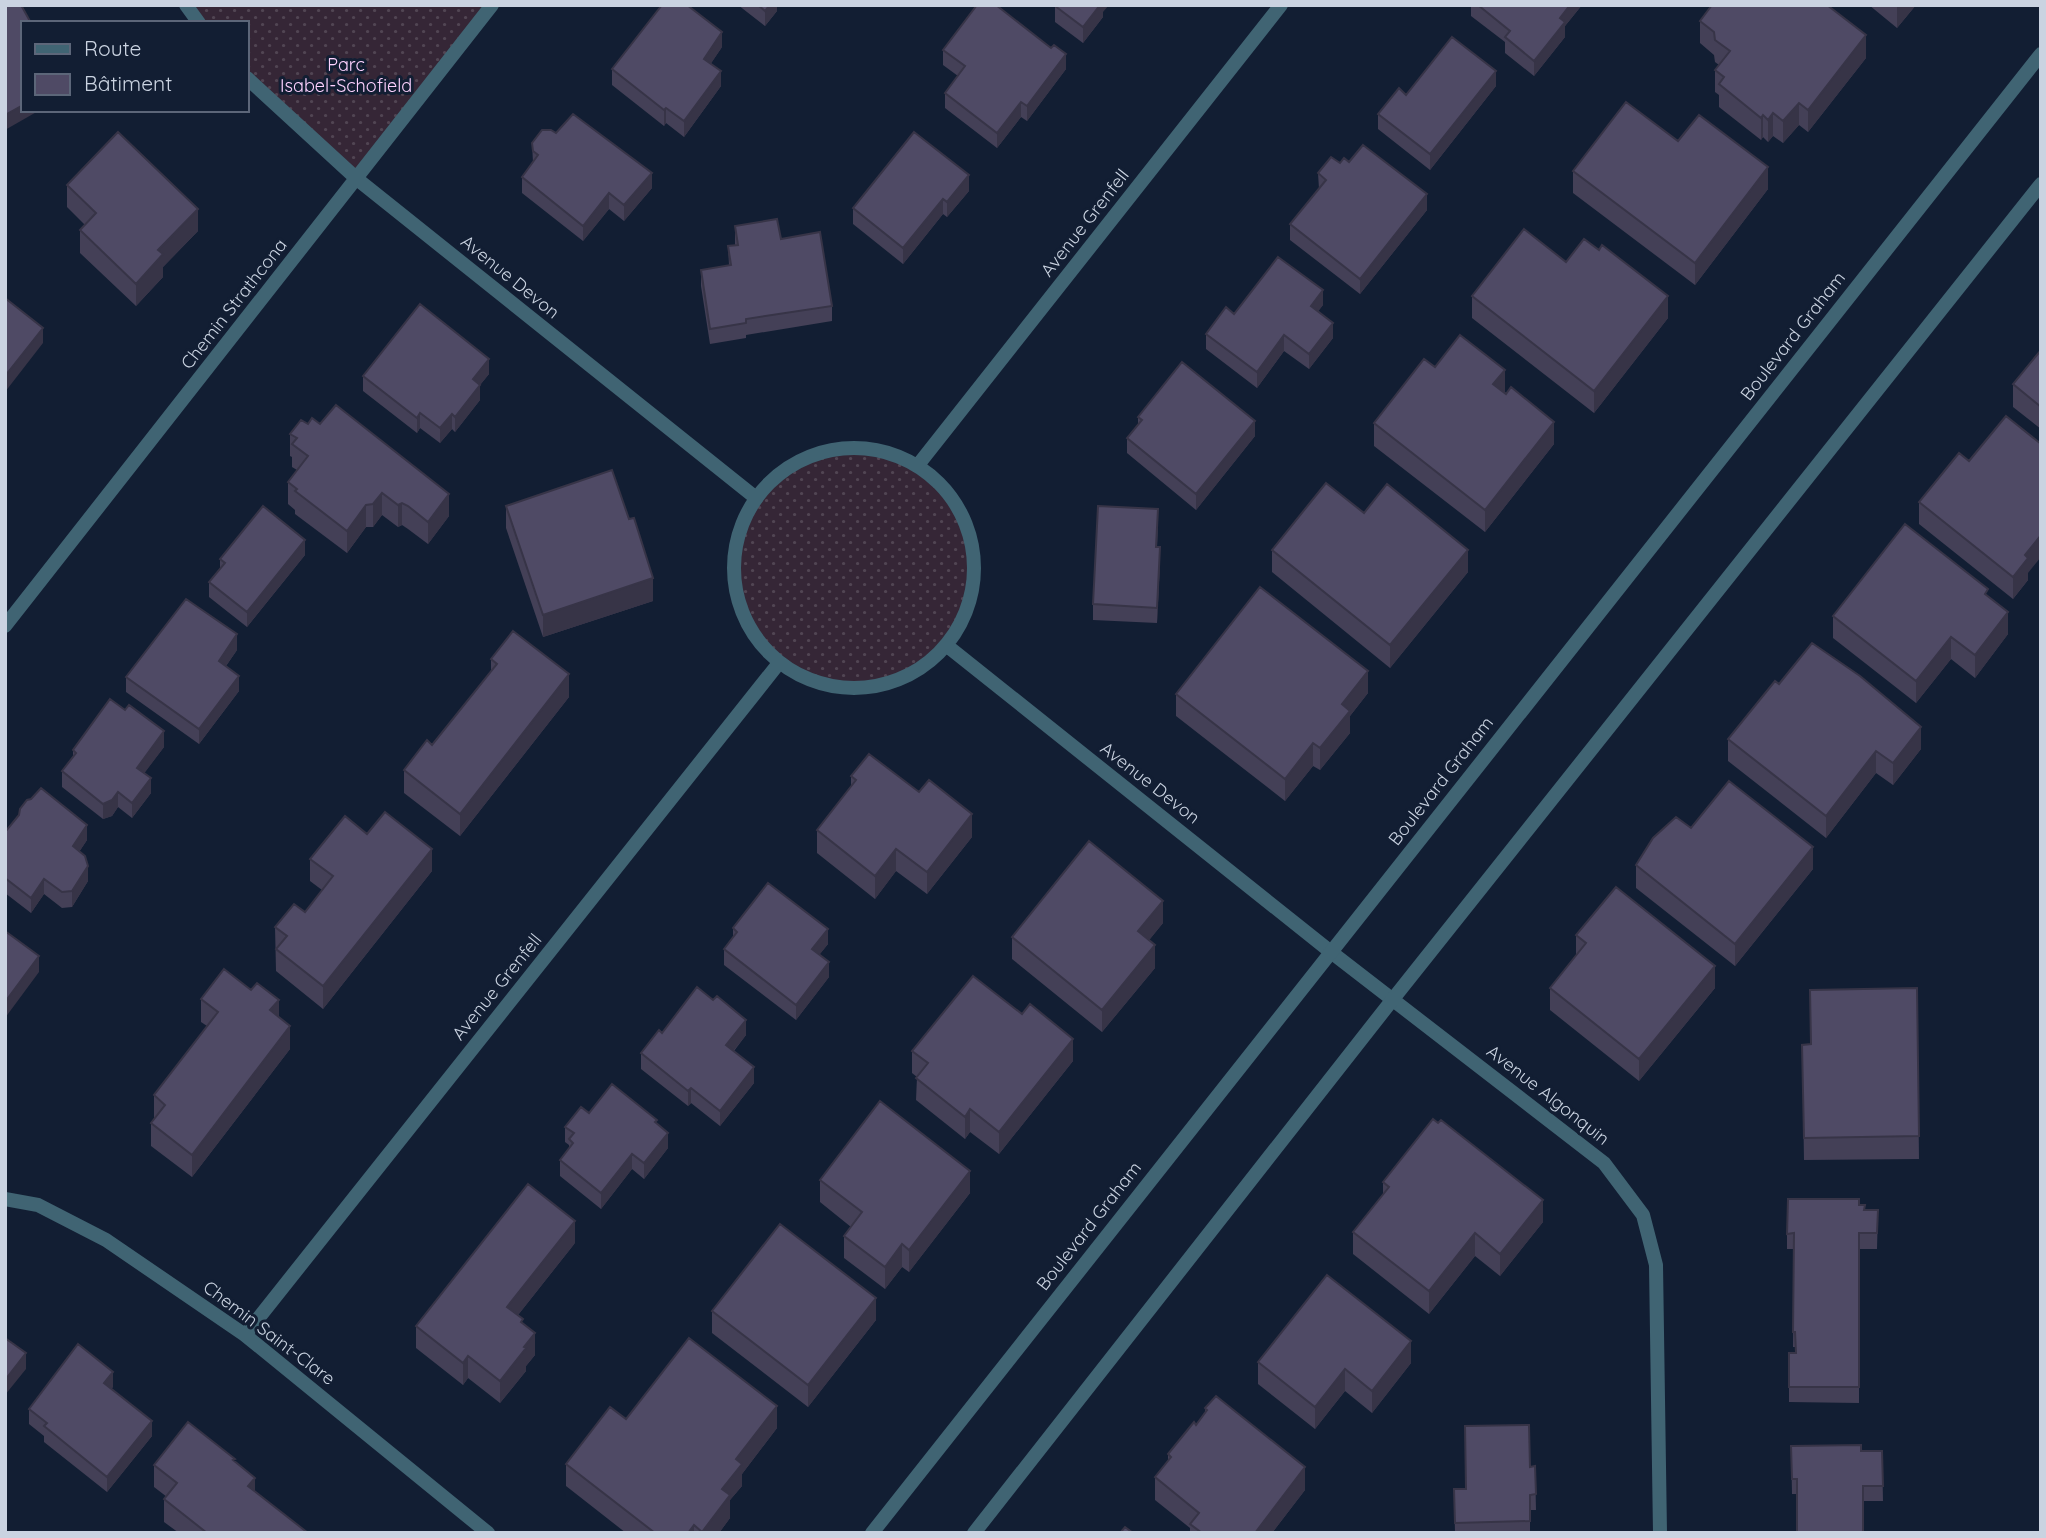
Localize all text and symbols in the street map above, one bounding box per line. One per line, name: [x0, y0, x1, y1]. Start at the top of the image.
legend: [21, 21, 248, 112]
text: Route: [84, 35, 141, 61]
park label: Parc Isabel-Schofield: [280, 53, 412, 97]
text: Bâtiment: [84, 70, 172, 96]
street label: Avenue Grenfell: [1035, 164, 1134, 281]
street label: Avenue Devon: [456, 230, 564, 323]
street label: Chemin Strathcona: [175, 234, 292, 374]
street label: Boulevard Graham: [1735, 267, 1850, 405]
street label: Boulevard Graham: [1383, 712, 1498, 850]
street label: Avenue Devon: [1096, 736, 1205, 829]
street label: Avenue Grenfell: [447, 929, 547, 1045]
street label: Avenue Algonquin: [1482, 1039, 1614, 1150]
street label: Boulevard Graham: [1031, 1157, 1146, 1295]
street label: Chemin Saint-Clare: [199, 1275, 340, 1390]

